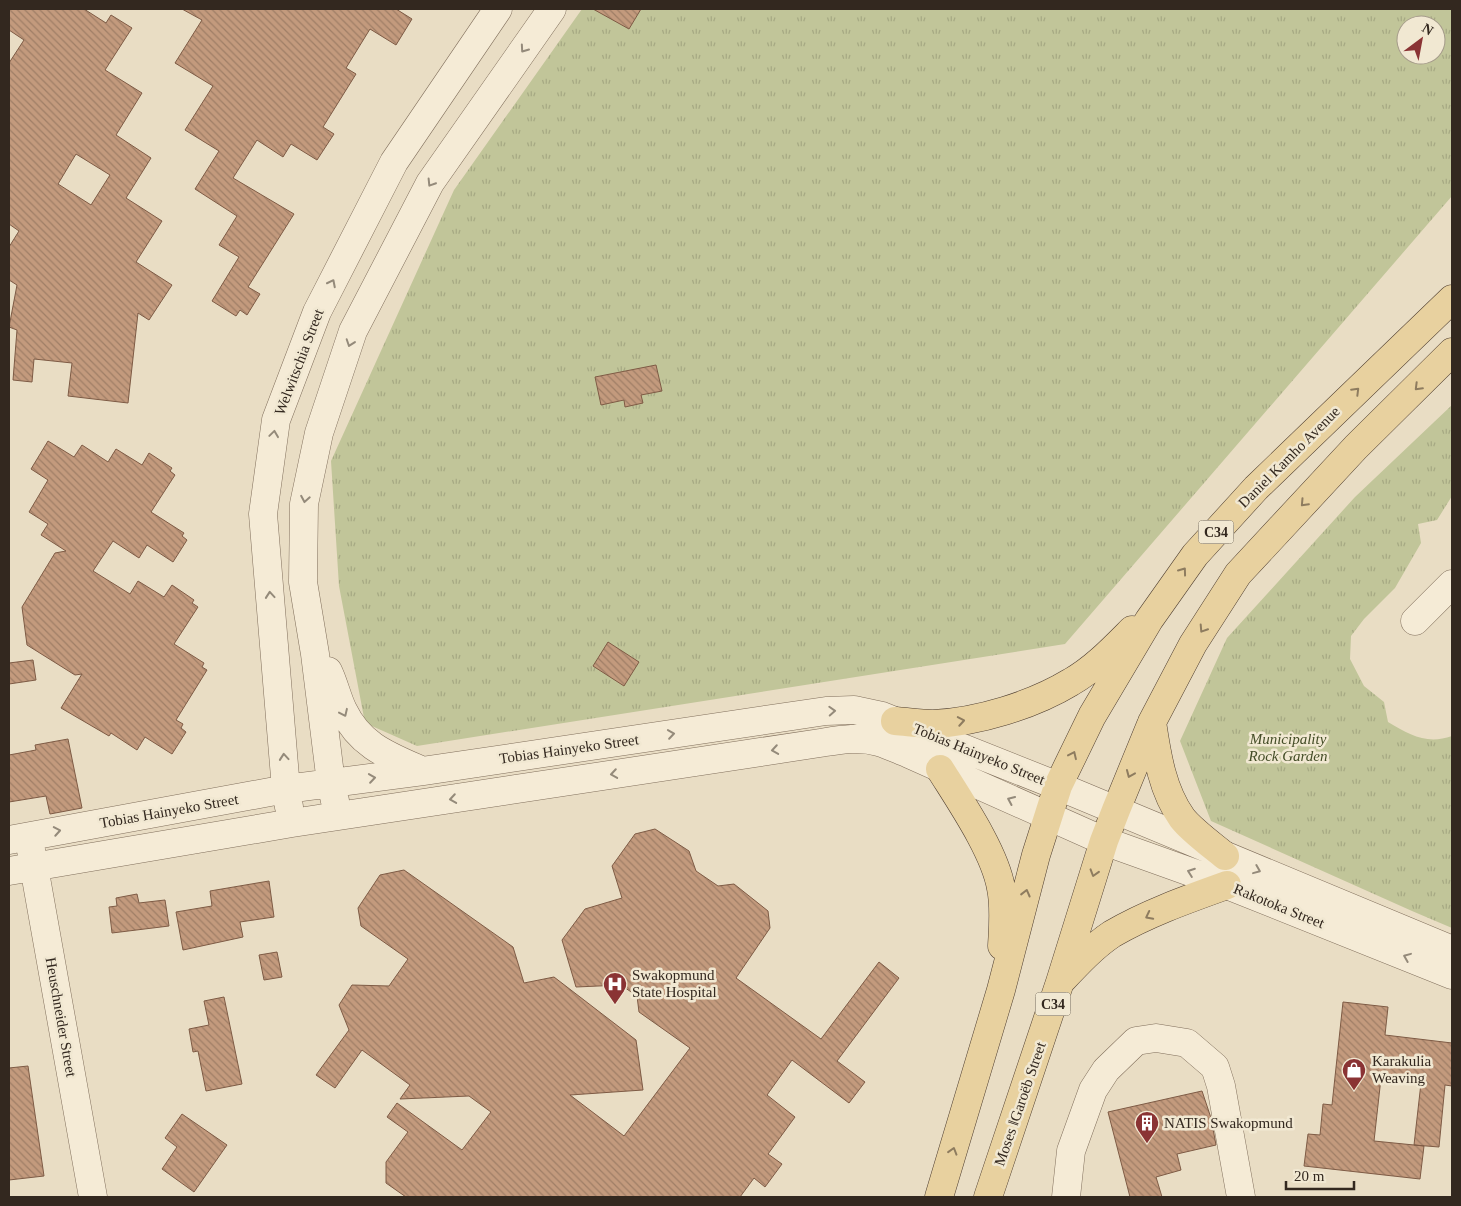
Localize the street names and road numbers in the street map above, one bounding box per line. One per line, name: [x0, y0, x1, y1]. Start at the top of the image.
street label: Welwitschia Street: [271, 306, 327, 417]
street label: Daniel Kamho Avenue: [1235, 403, 1343, 511]
road number: C34: [1198, 520, 1234, 544]
street label: Tobias Hainyeko Street: [911, 720, 1048, 788]
street label: Tobias Hainyeko Street: [498, 731, 641, 767]
street label: Tobias Hainyeko Street: [98, 791, 240, 831]
street label: Rakotoka Street: [1231, 881, 1327, 932]
street label: Heuschneider Street: [43, 956, 80, 1079]
road number: C34: [1036, 992, 1070, 1016]
street label: Moses ǁGaroëb Street: [991, 1039, 1049, 1168]

